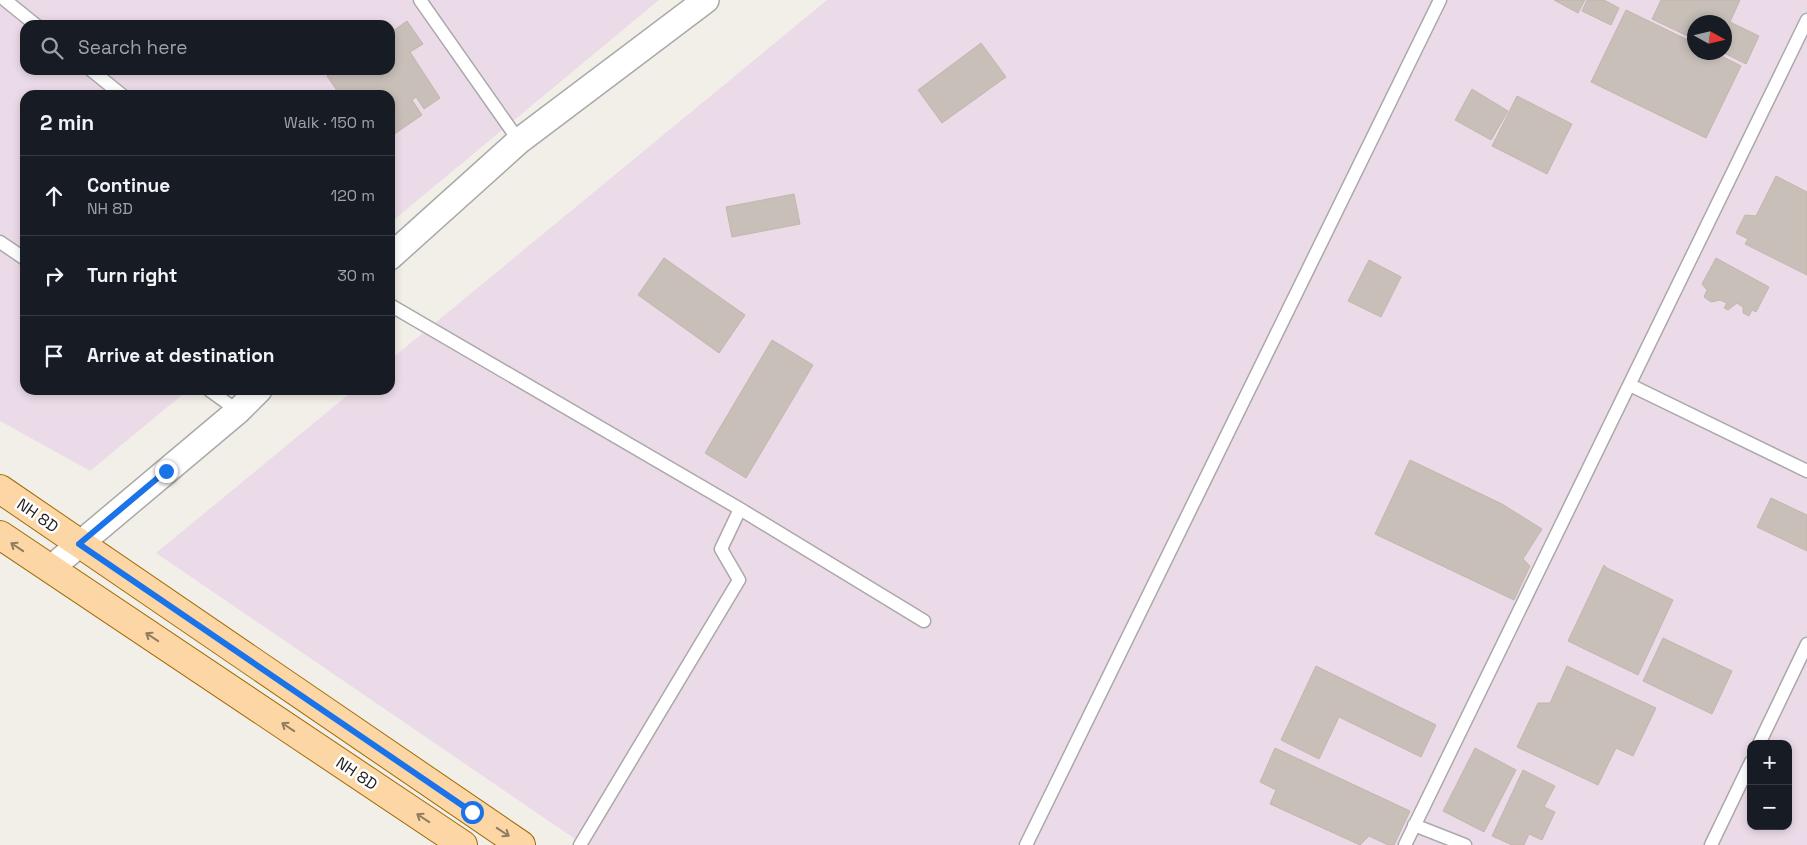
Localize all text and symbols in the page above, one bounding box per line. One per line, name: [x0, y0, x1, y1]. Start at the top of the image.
north arrow: [1687, 15, 1732, 60]
search box: [20, 20, 395, 75]
icon: search: [38, 34, 66, 62]
text: Search here: [78, 35, 188, 60]
text: 2 min: [40, 109, 94, 136]
text: Walk · 150 m: [284, 112, 375, 133]
text: Continue: [87, 173, 170, 198]
icon: ahead: [40, 182, 68, 210]
text: 120 m: [331, 185, 375, 206]
text: NH 8D: [87, 198, 133, 219]
icon: right: [40, 262, 68, 290]
text: Turn right: [87, 263, 177, 288]
text: 30 m: [337, 265, 375, 286]
icon: arrive: [40, 342, 68, 370]
text: Arrive at destination: [87, 343, 275, 368]
route end: [155, 460, 178, 483]
street label: NH 8D: [13, 494, 62, 537]
one-way arrow: [11, 542, 25, 552]
one-way arrow: [146, 632, 160, 642]
one-way arrow: [281, 722, 295, 732]
map controls: [1747, 740, 1792, 830]
button: +: [1747, 740, 1792, 785]
street label: NH 8D: [332, 752, 382, 795]
button: −: [1747, 785, 1792, 830]
route start: [461, 801, 484, 824]
one-way arrow: [416, 812, 430, 822]
one-way arrow: [495, 827, 509, 837]

